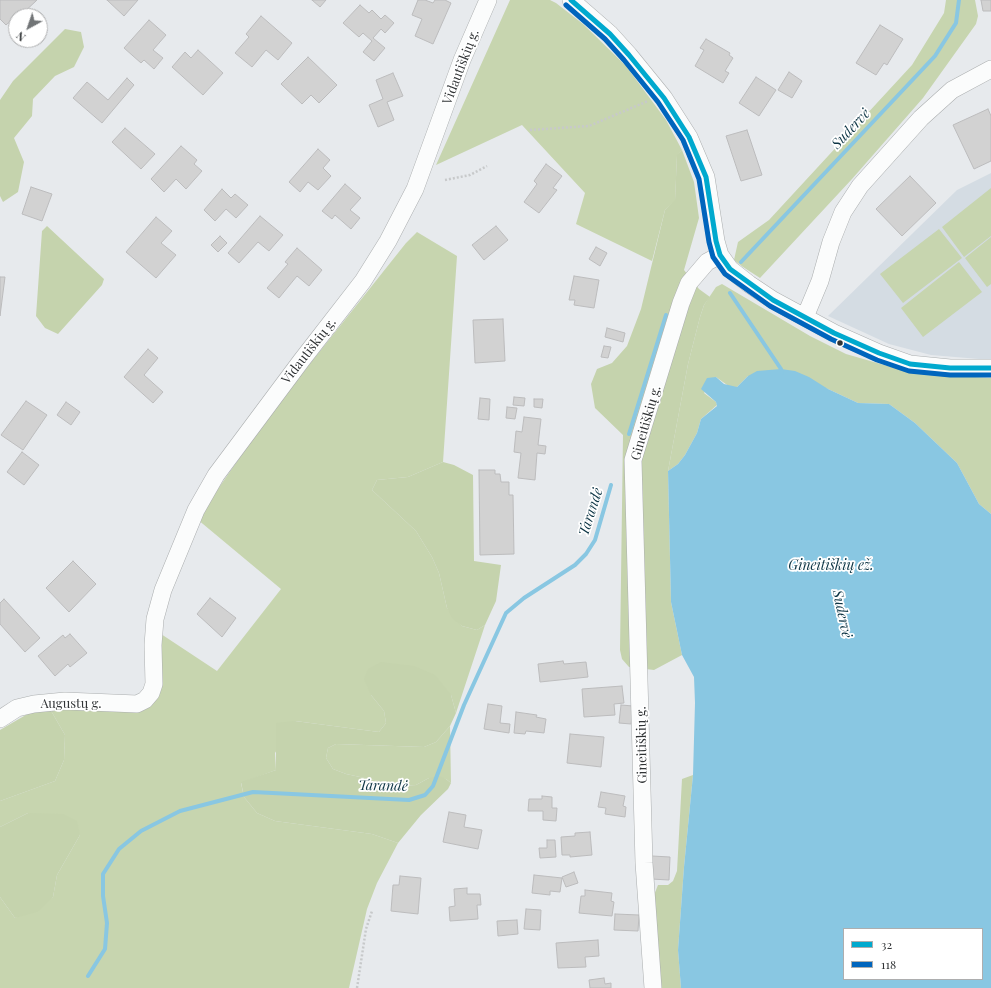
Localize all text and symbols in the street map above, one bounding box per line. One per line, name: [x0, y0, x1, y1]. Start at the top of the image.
north arrow: [8, 8, 48, 48]
street label: Vidautiškių g.: [440, 27, 482, 107]
text: N: [13, 29, 28, 45]
water label: Sudervė: [828, 105, 874, 153]
street label: Vidautiškių g.: [278, 315, 340, 387]
unlabelled marker: [835, 338, 845, 348]
street label: Gineitiškių g.: [628, 384, 664, 462]
water label: Tarandė: [575, 486, 607, 538]
water label: Gineitiškių ež.: [788, 558, 874, 574]
water label: Sudervė: [829, 588, 855, 640]
street label: Augustų g.: [40, 696, 102, 712]
street label: Gineitiškių g.: [634, 706, 650, 784]
water label: Tarandė: [358, 777, 408, 795]
legend: [843, 928, 983, 980]
text: 32: [881, 936, 892, 952]
text: 118: [881, 956, 896, 972]

